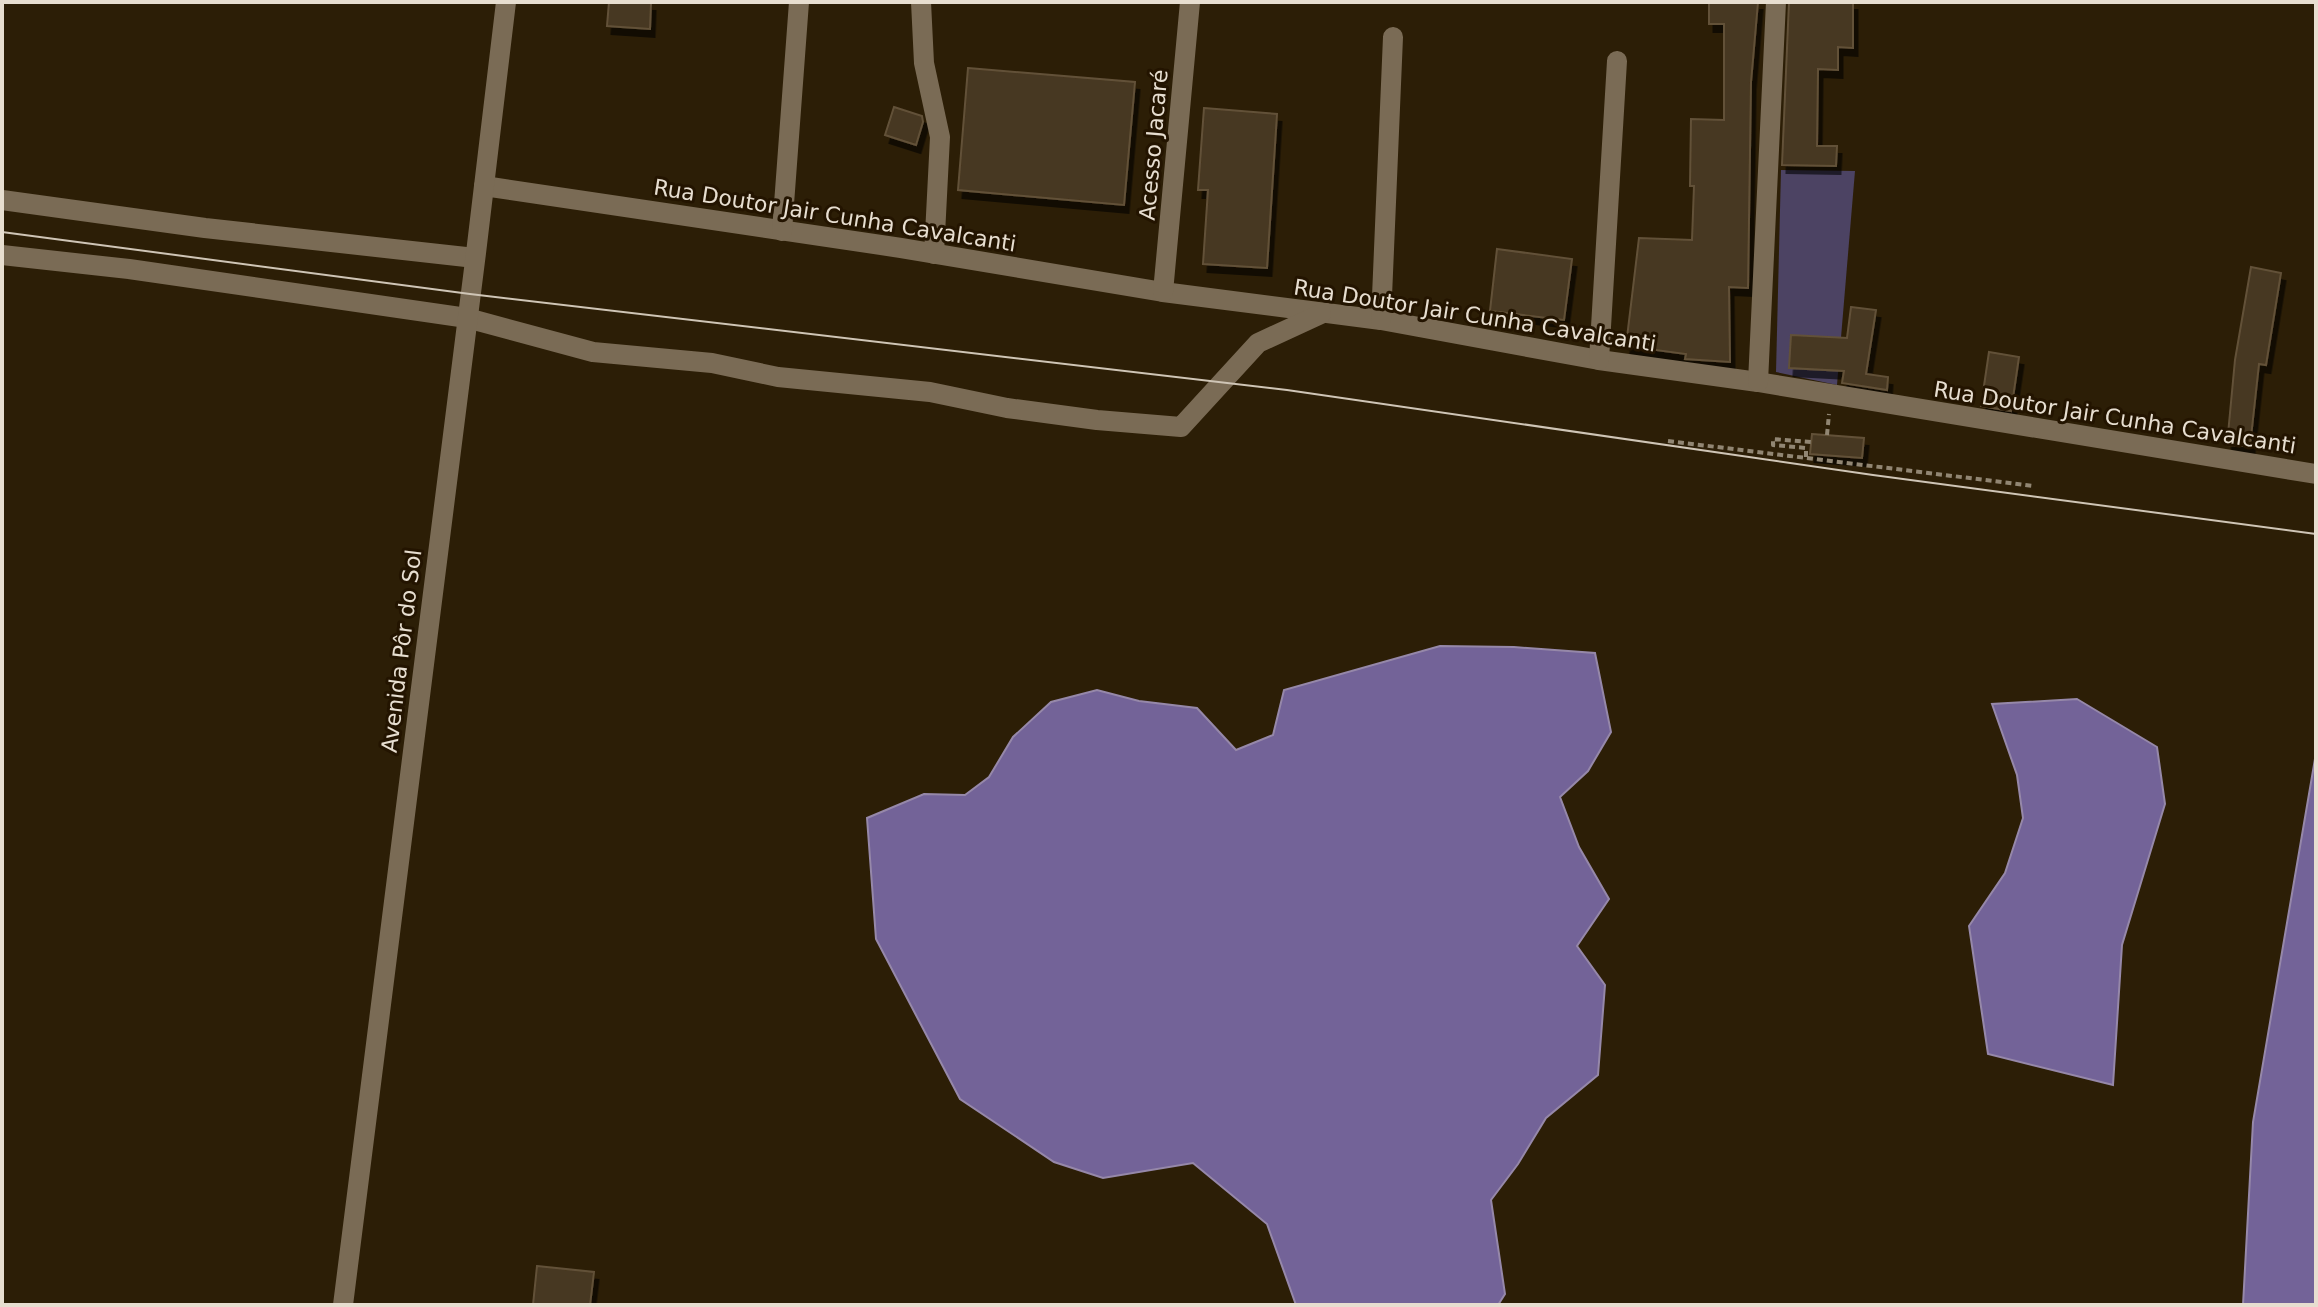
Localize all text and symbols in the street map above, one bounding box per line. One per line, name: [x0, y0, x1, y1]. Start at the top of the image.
street label: Acesso Jacaré: [1134, 69, 1173, 222]
street label: Rua Doutor Jair Cunha Cavalcanti: [652, 174, 1018, 257]
street label: Rua Doutor Jair Cunha Cavalcanti: [1292, 274, 1658, 357]
street label: Rua Doutor Jair Cunha Cavalcanti: [1932, 376, 2298, 459]
street label: Avenida Pôr do Sol: [377, 548, 426, 754]

